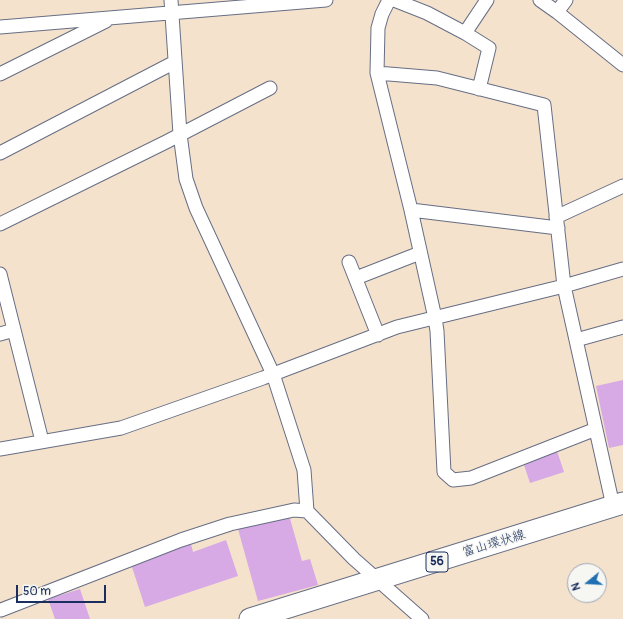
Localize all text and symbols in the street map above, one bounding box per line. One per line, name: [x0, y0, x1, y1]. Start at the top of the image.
street label: 富山環状線: [461, 527, 527, 561]
road number: 56: [426, 552, 448, 572]
north arrow: [567, 563, 607, 603]
scale bar: [18, 577, 108, 603]
text: N: [569, 581, 583, 592]
text: 50 m: [23, 584, 51, 599]

